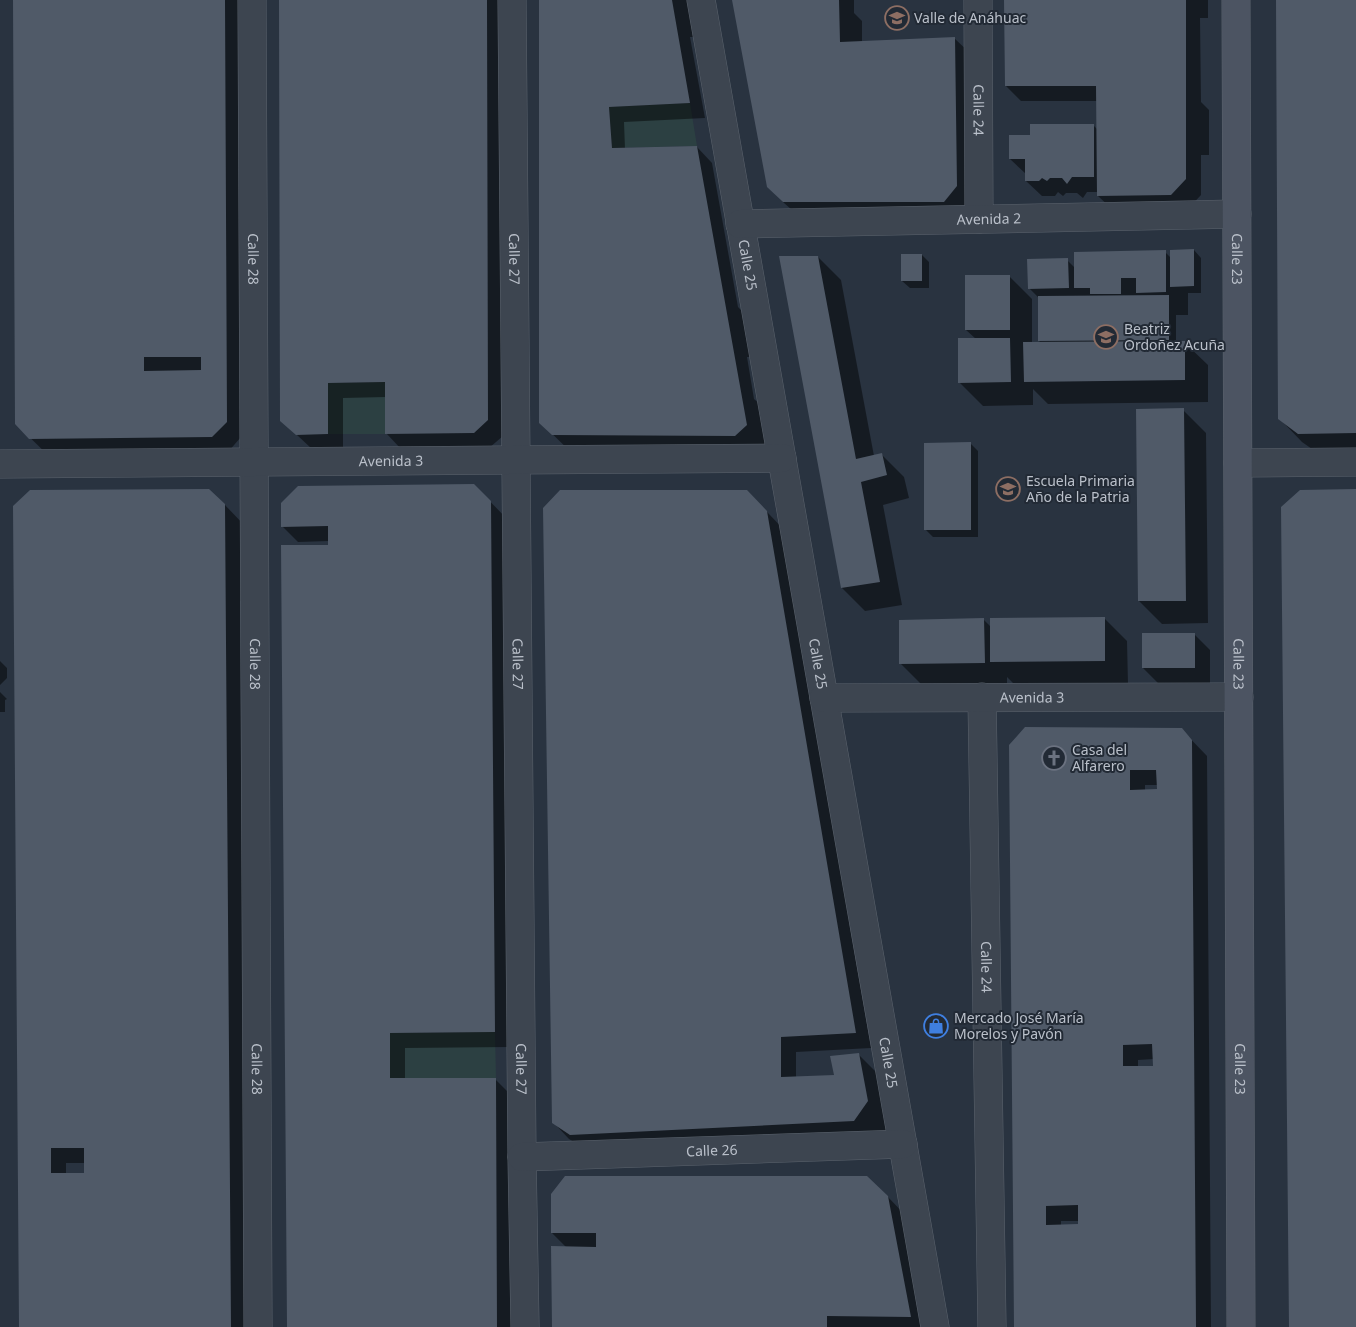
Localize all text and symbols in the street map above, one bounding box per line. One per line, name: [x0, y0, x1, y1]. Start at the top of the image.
school or university icon: Valle de Anáhuac: [884, 5, 910, 31]
place label: Valle de Anáhuac: [914, 8, 1026, 27]
street label: Calle 24: [969, 84, 989, 136]
street label: Avenida 2: [957, 208, 1021, 229]
street label: Calle 28: [244, 233, 263, 285]
street label: Calle 27: [505, 233, 524, 285]
street label: Calle 23: [1228, 233, 1247, 285]
street label: Calle 25: [734, 238, 762, 292]
place label: Beatriz Ordoñez Acuña: [1124, 319, 1225, 354]
school or university icon: Beatriz Ordoñez Acuña: [1093, 324, 1119, 350]
street label: Avenida 3: [359, 451, 423, 470]
place label: Escuela Primaria Año de la Patria: [1026, 471, 1135, 506]
school or university icon: Escuela Primaria Año de la Patria: [995, 476, 1021, 502]
street label: Calle 25: [805, 637, 832, 691]
street label: Calle 28: [246, 638, 265, 690]
street label: Calle 27: [509, 638, 528, 690]
street label: Calle 23: [1229, 638, 1249, 690]
street label: Avenida 3: [1000, 687, 1064, 707]
place label: Casa del Alfarero: [1072, 740, 1127, 775]
church icon: Casa del Alfarero: [1041, 745, 1067, 771]
street label: Calle 24: [977, 941, 997, 993]
place label: Mercado José María Morelos y Pavón: [954, 1008, 1084, 1043]
shop icon: Mercado José María Morelos y Pavón: [923, 1013, 949, 1039]
street label: Calle 25: [875, 1035, 903, 1090]
street label: Calle 28: [248, 1043, 267, 1095]
street label: Calle 27: [512, 1043, 531, 1095]
street label: Calle 23: [1231, 1043, 1250, 1095]
street label: Calle 26: [686, 1140, 738, 1160]

